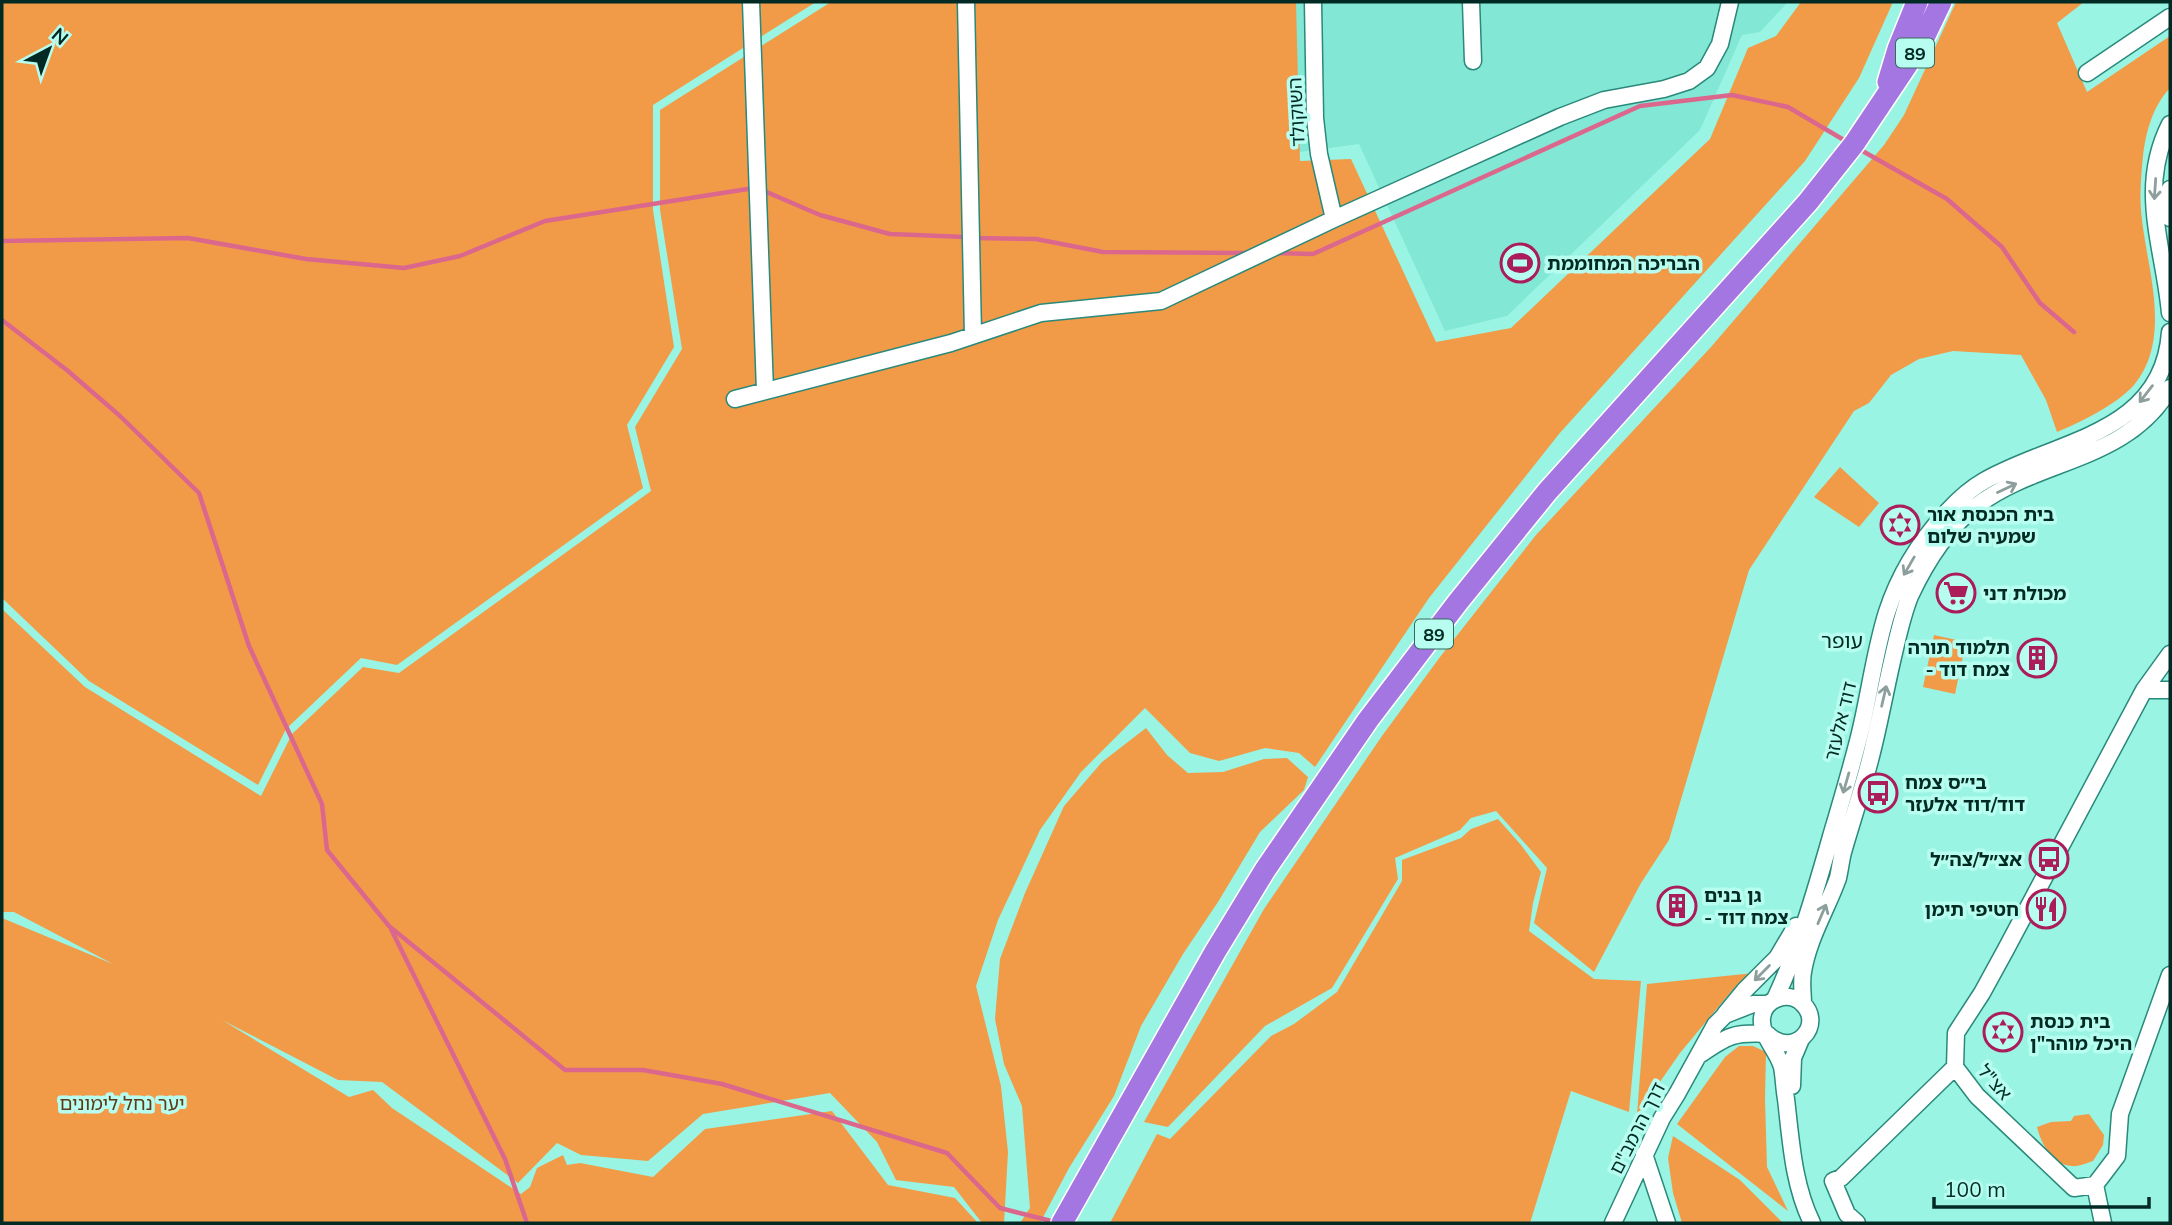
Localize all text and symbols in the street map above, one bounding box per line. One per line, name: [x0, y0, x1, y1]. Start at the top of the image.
north arrow: [14, 14, 84, 84]
text: N: [47, 22, 73, 50]
road number: 89: [1896, 38, 1934, 68]
street label: השוקולד: [1282, 77, 1310, 147]
one-way arrow: [2148, 178, 2161, 200]
sports icon: הבריכה המחוממת: [1499, 242, 1541, 284]
place label: הבריכה המחוממת: [1547, 251, 1700, 275]
one-way arrow: [2138, 384, 2154, 402]
one-way arrow: [1996, 480, 2017, 494]
place label: בית הכנסת אור שמעיה שלום: [1927, 502, 2054, 548]
synagogue icon: בית הכנסת אור שמעיה שלום: [1879, 504, 1921, 546]
one-way arrow: [1902, 555, 1916, 575]
supermarket icon: מכולת דני: [1935, 572, 1977, 614]
place label: מכולת דני: [1983, 581, 2066, 605]
road number: 89: [1415, 620, 1453, 648]
district label: עופר: [1821, 627, 1863, 653]
place label: תלמוד תורה - צמח דוד: [1908, 635, 2010, 681]
building icon: תלמוד תורה - צמח דוד: [2016, 637, 2058, 679]
street label: דוד אלעזר: [1819, 679, 1861, 763]
one-way arrow: [1878, 685, 1892, 708]
place label: בי״ס צמח דוד/דוד אלעזר: [1905, 770, 2025, 816]
one-way arrow: [1839, 772, 1852, 794]
bus stop icon: בי״ס צמח דוד/דוד אלעזר: [1857, 772, 1899, 814]
bus stop icon: אצ״ל/צה״ל: [2028, 838, 2070, 880]
place label: אצ״ל/צה״ל: [1930, 847, 2022, 871]
place label: גן בנים - צמח דוד: [1704, 883, 1789, 929]
building icon: גן בנים - צמח דוד: [1656, 885, 1698, 927]
restaurant icon: חטיפי תימן: [2025, 888, 2067, 930]
place label: חטיפי תימן: [1925, 897, 2019, 921]
one-way arrow: [1816, 904, 1829, 926]
one-way arrow: [1753, 964, 1770, 981]
place label: בית כנסת היכל מוהר"ן: [2030, 1009, 2132, 1055]
synagogue icon: בית כנסת היכל מוהר"ן: [1982, 1011, 2024, 1053]
street label: אצ"ל: [1973, 1059, 2017, 1105]
street label: דרך הרמב"ם: [1604, 1078, 1670, 1178]
park label: יער נחל לימונים: [59, 1091, 185, 1115]
scale bar: [1934, 1166, 2149, 1210]
text: 100 m: [1944, 1176, 2006, 1202]

